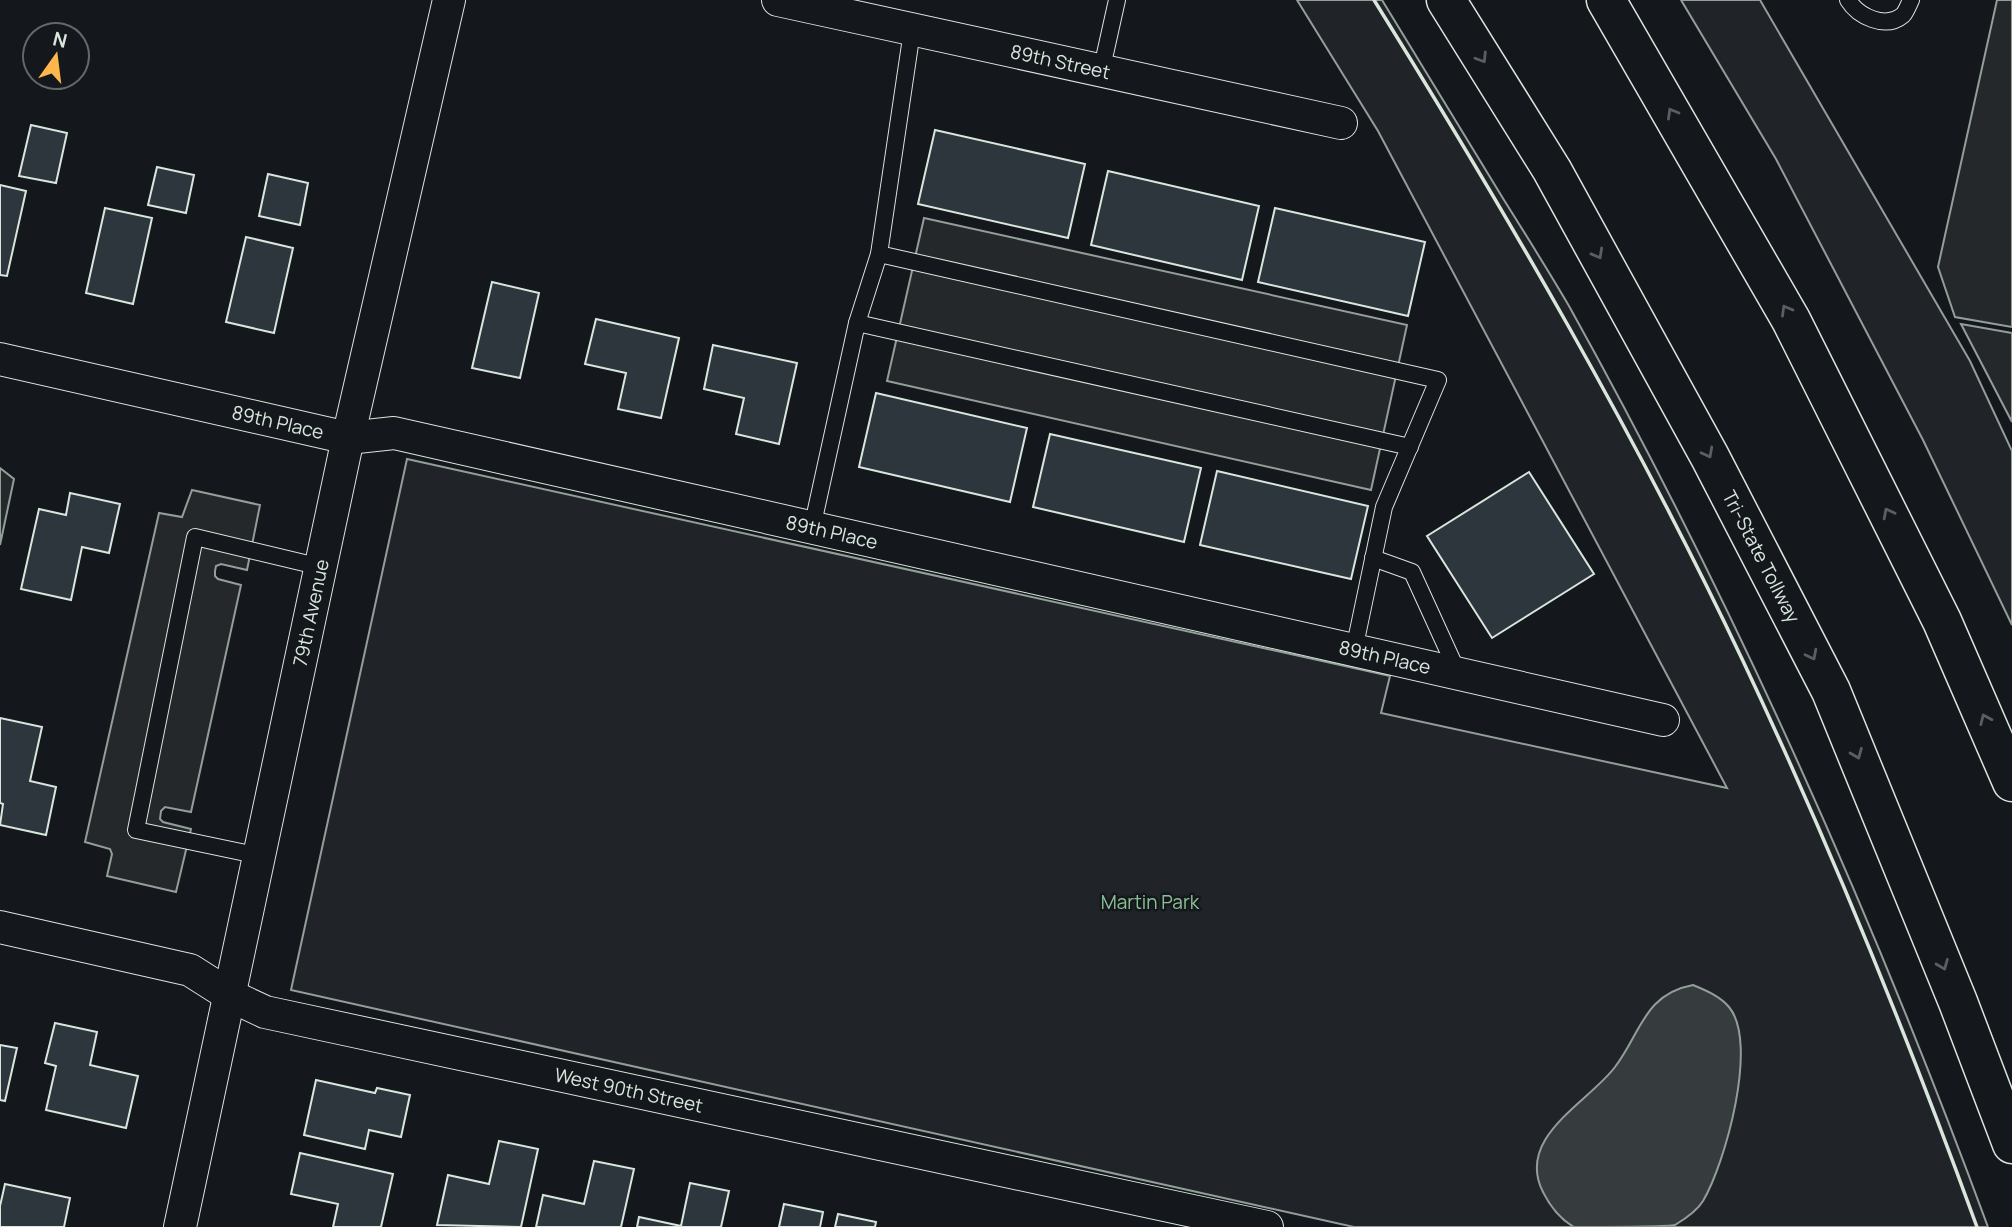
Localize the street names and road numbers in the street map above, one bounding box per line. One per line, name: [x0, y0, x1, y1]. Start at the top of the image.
street label: 89th Street: [1008, 38, 1113, 85]
street label: 89th Place: [230, 399, 326, 445]
street label: Tri-State Tollway: [1716, 486, 1806, 627]
street label: 89th Place: [783, 509, 880, 555]
street label: 79th Avenue: [287, 557, 335, 669]
street label: 89th Place: [1336, 634, 1433, 680]
street label: West 90th Street: [552, 1061, 705, 1119]

